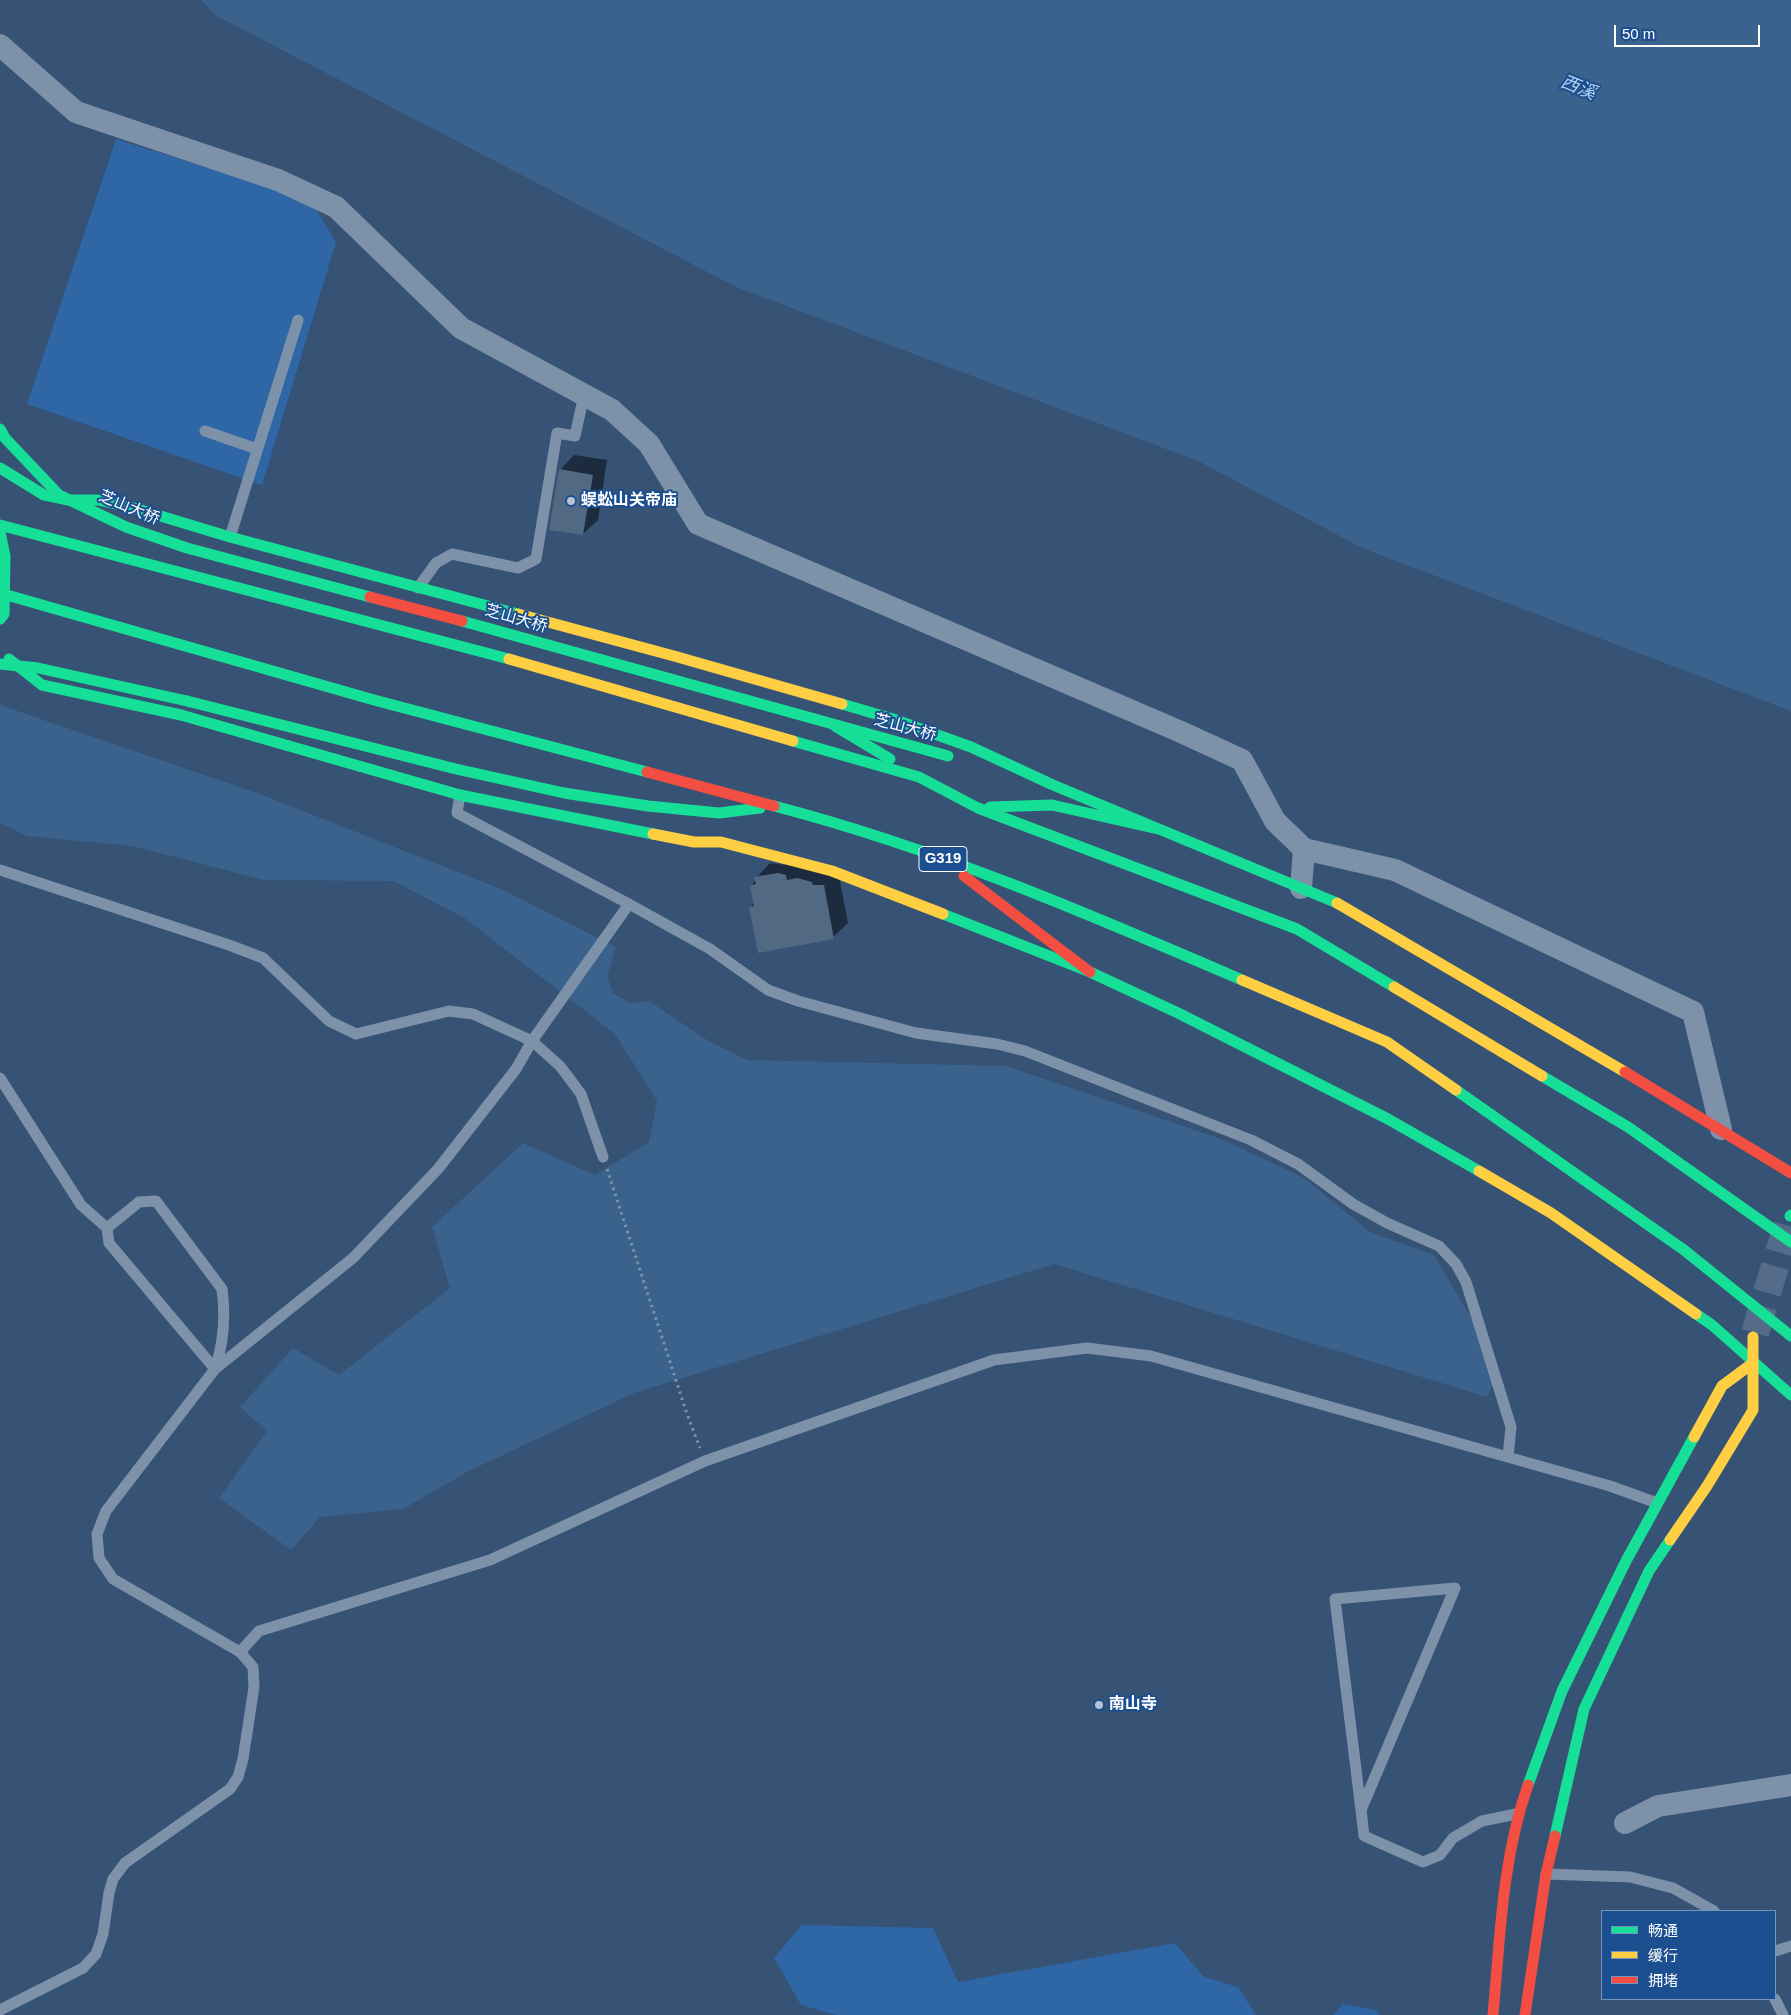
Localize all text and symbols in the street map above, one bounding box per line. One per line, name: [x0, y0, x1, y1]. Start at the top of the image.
scale bar: [1616, 15, 1762, 47]
text: 50 m: [1622, 25, 1655, 42]
water label: 西溪: [1557, 71, 1599, 105]
street label: 芝山大桥: [96, 487, 162, 529]
place label: 蜈蚣山关帝庙: [581, 491, 677, 511]
marker: 蜈蚣山关帝庙: [565, 495, 577, 507]
street label: 芝山大桥: [483, 601, 549, 637]
street label: 芝山大桥: [872, 710, 938, 746]
road number: G319: [919, 846, 967, 872]
place label: 南山寺: [1109, 1695, 1157, 1715]
marker: 南山寺: [1093, 1699, 1105, 1711]
legend: [1601, 1910, 1776, 2000]
text: 畅通: [1648, 1922, 1678, 1939]
text: 缓行: [1648, 1947, 1678, 1964]
text: 拥堵: [1648, 1972, 1678, 1989]

